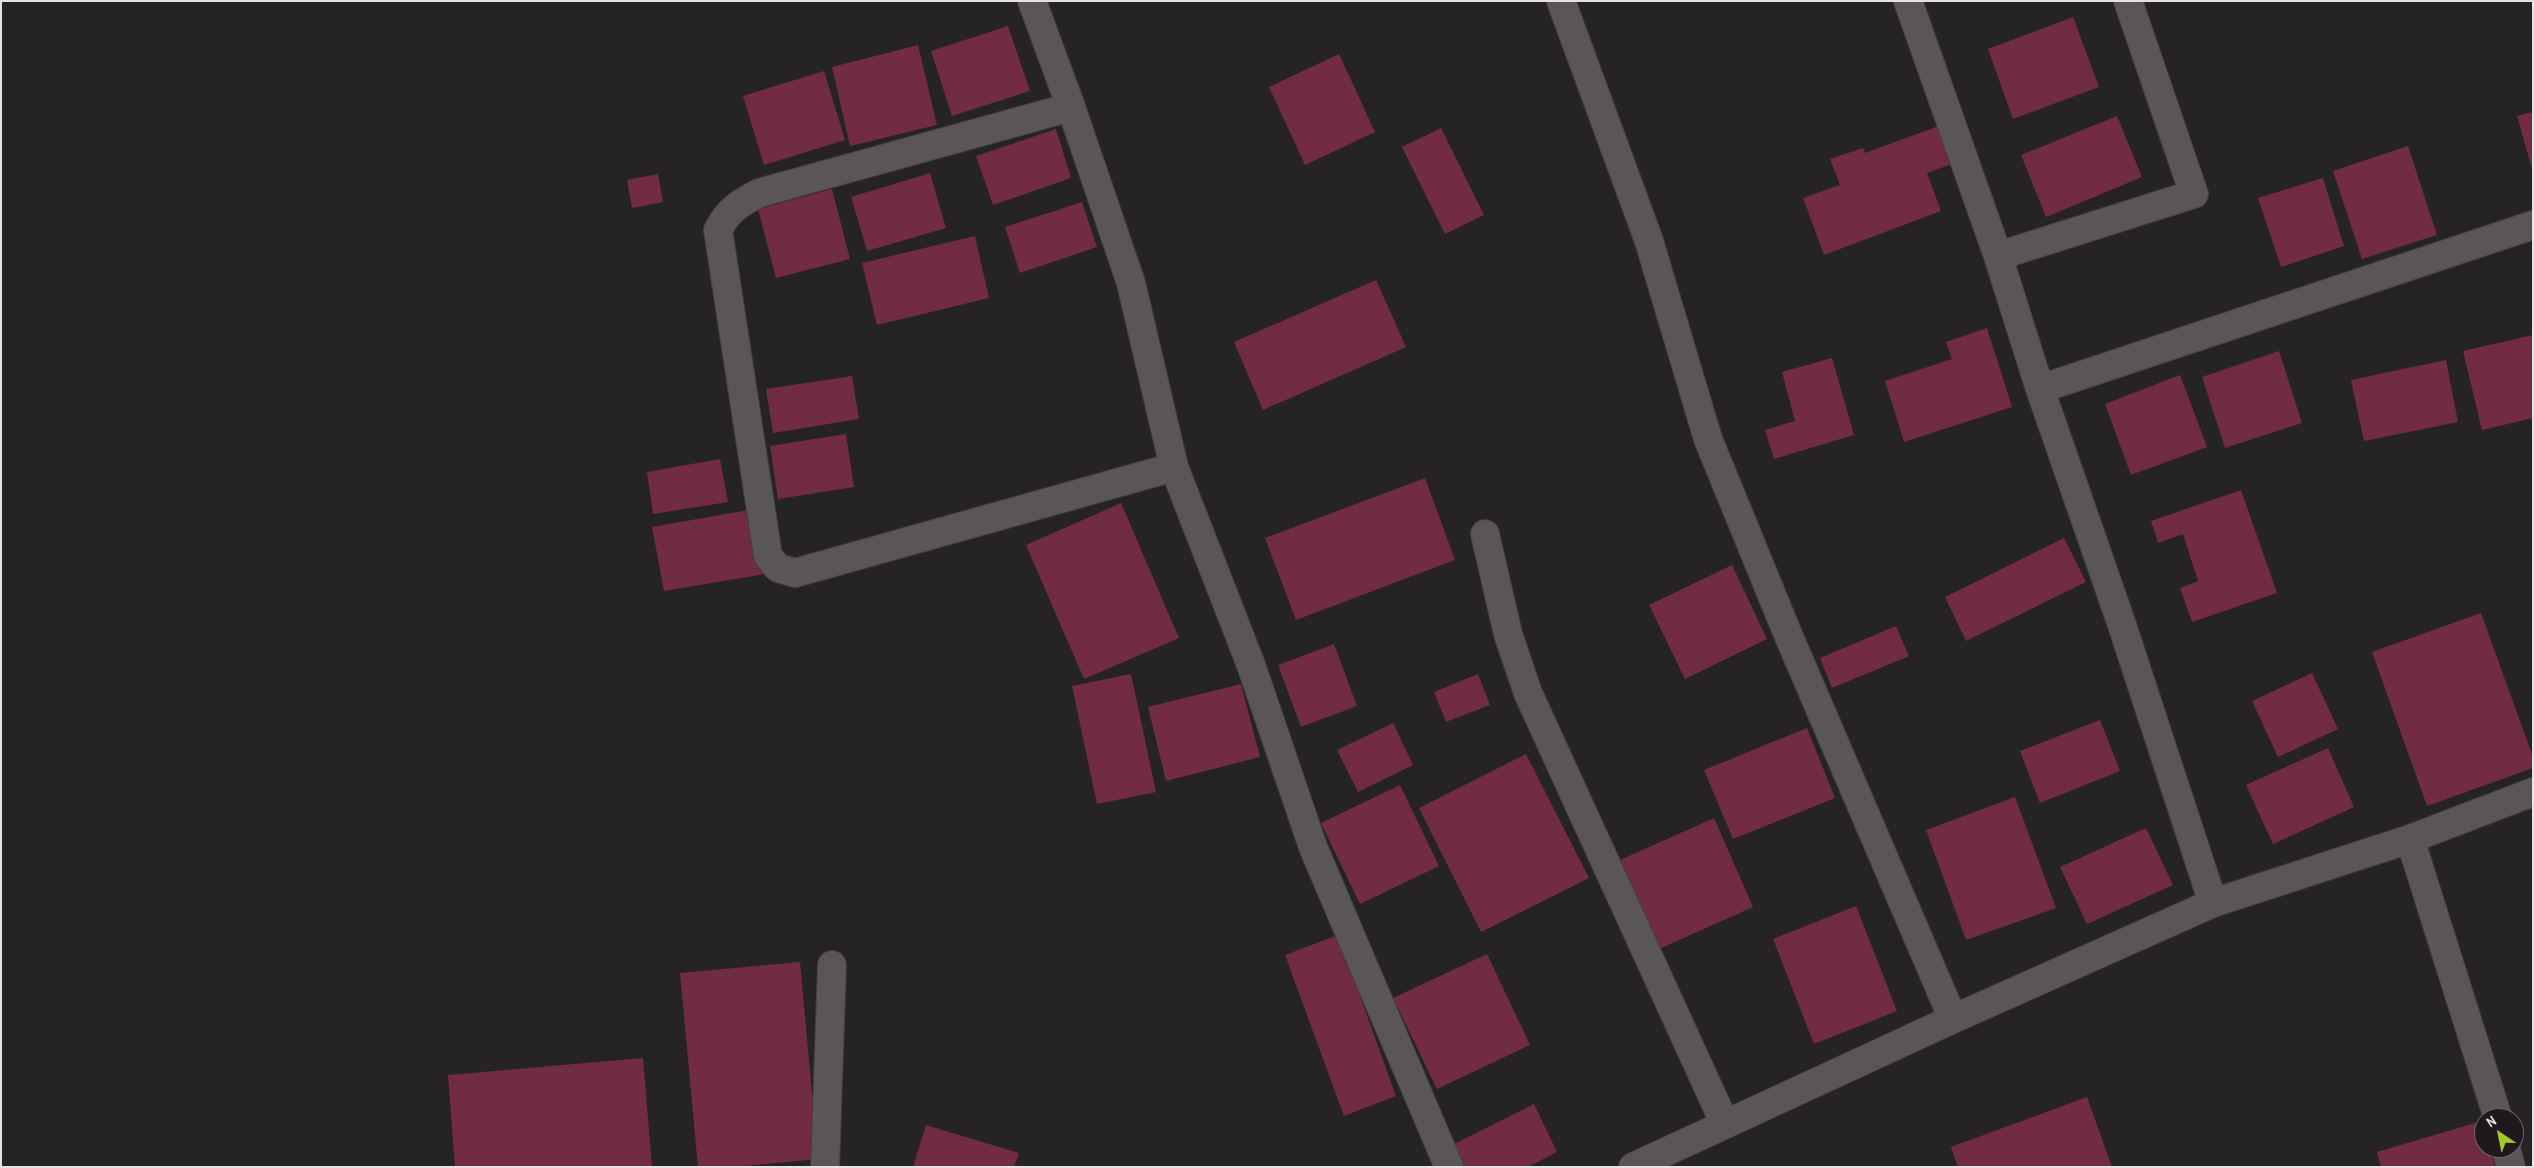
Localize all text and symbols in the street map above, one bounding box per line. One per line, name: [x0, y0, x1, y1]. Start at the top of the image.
north arrow: [2474, 1108, 2524, 1158]
text: N: [2483, 1112, 2500, 1131]

